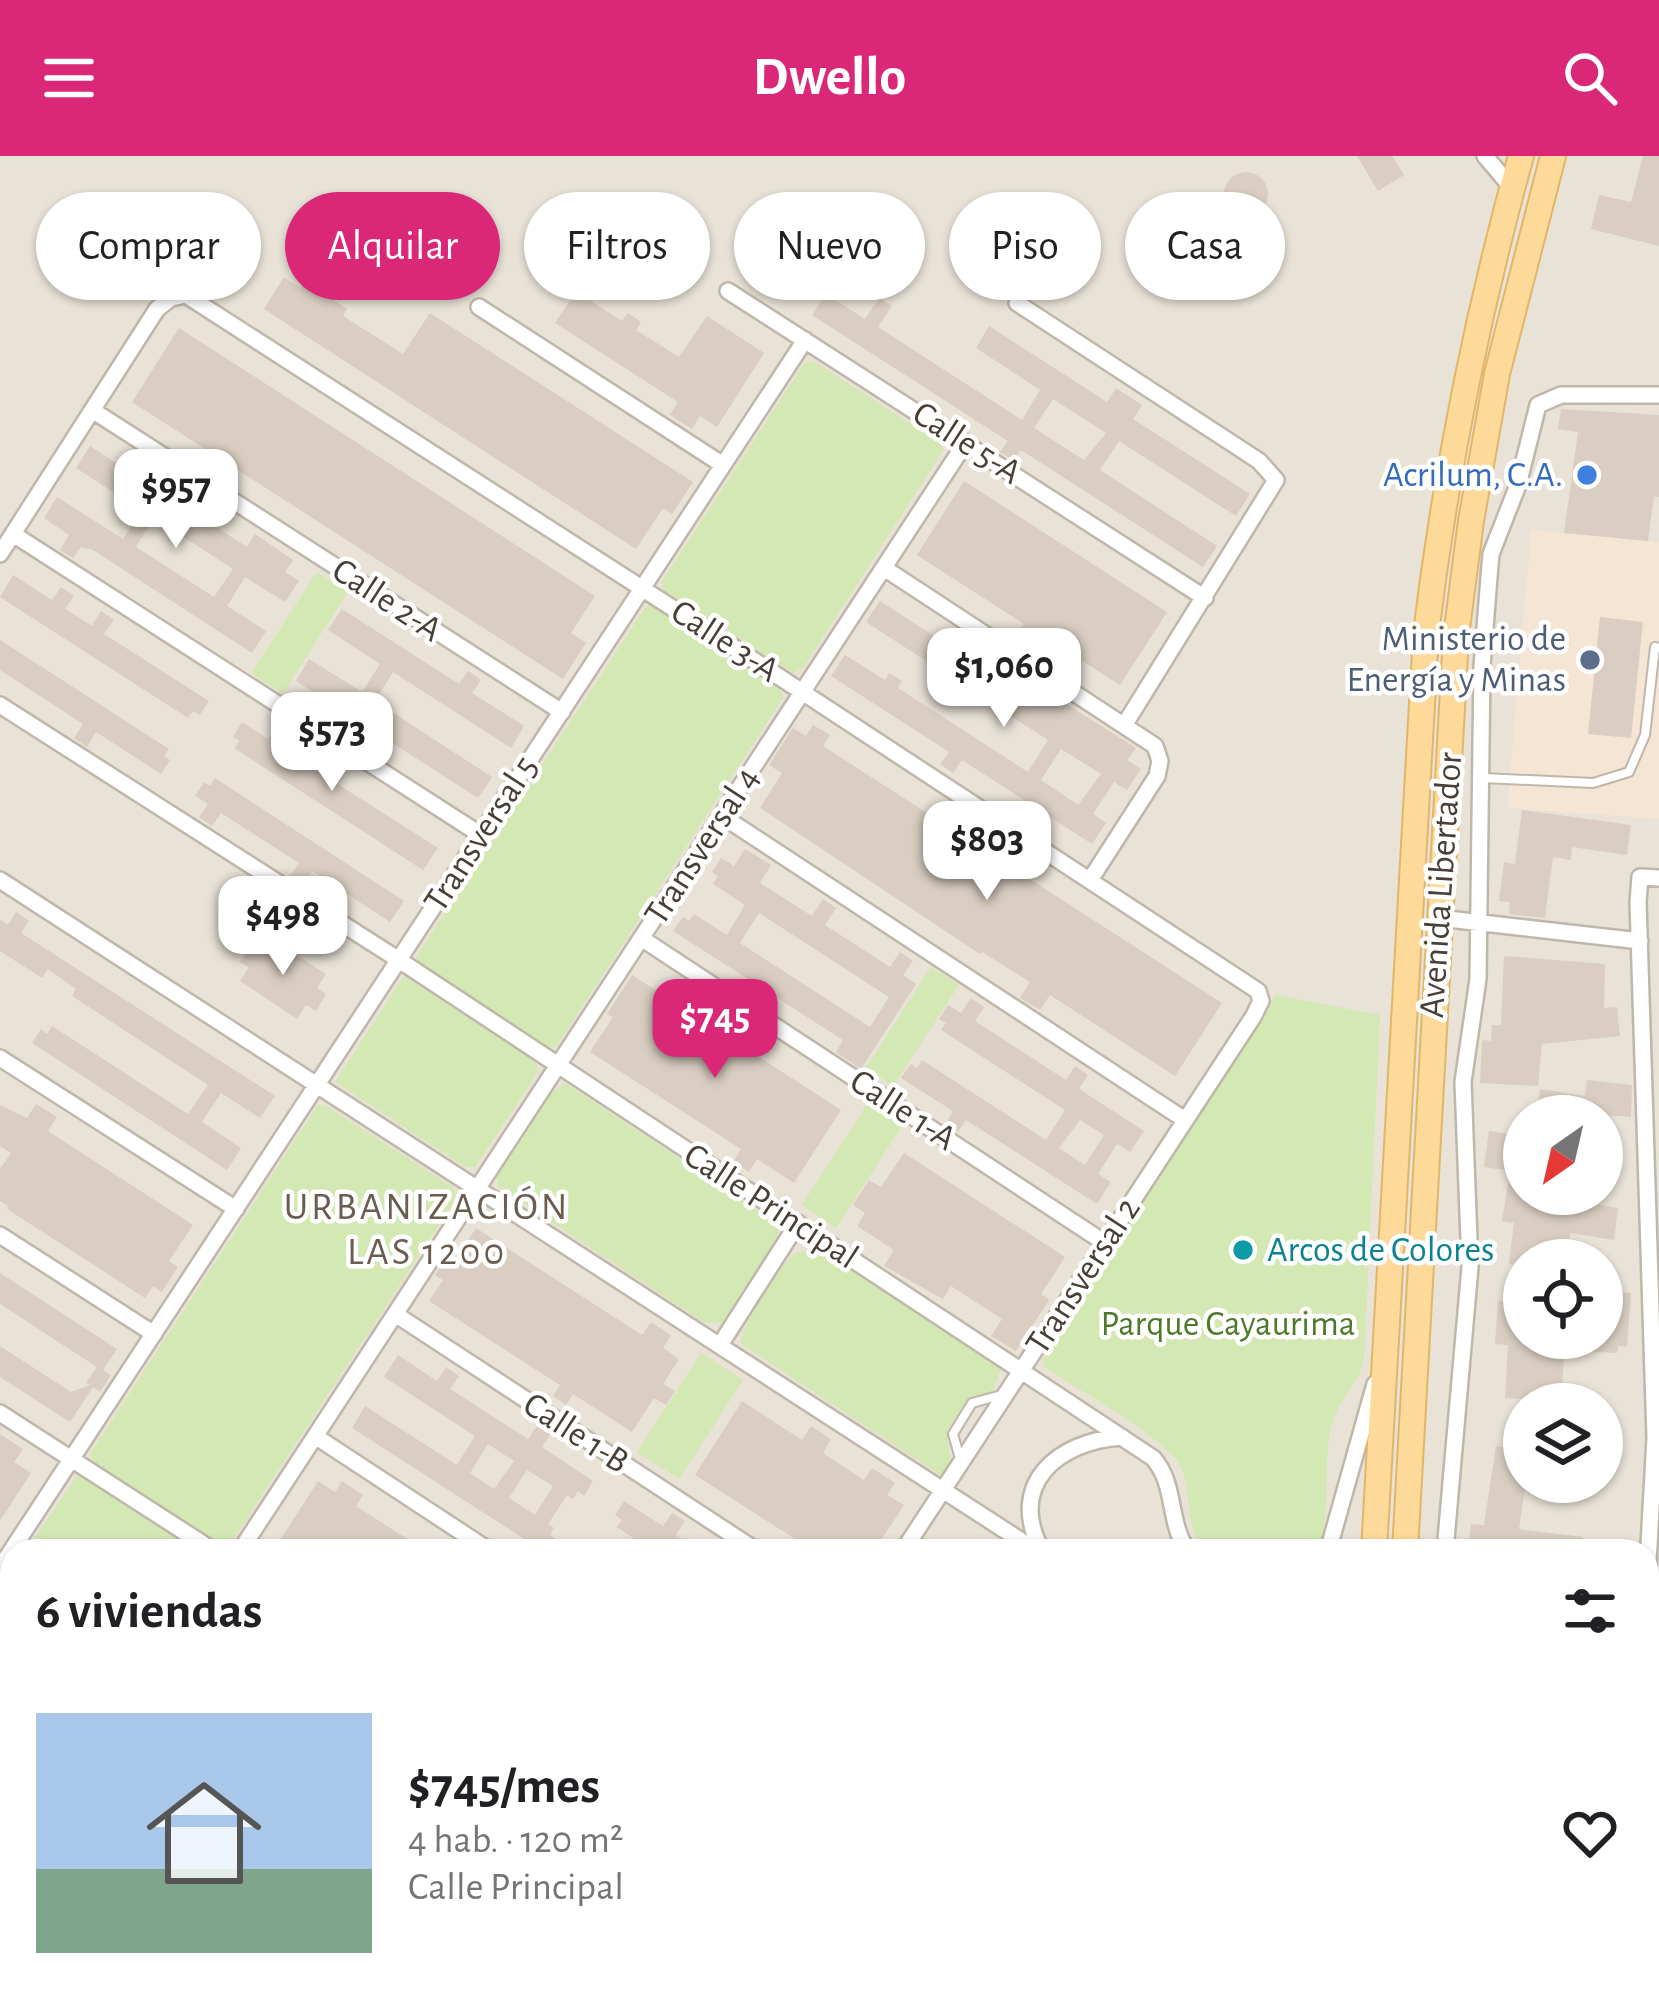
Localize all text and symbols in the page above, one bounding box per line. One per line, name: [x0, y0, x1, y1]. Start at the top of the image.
icon: menu: [36, 45, 102, 111]
icon: search: [1557, 45, 1623, 111]
text: Dwello: [753, 51, 906, 105]
chip: Comprar: [36, 192, 261, 300]
chip: Alquilar: [285, 192, 500, 300]
chip: Filtros: [524, 192, 710, 300]
chip: Nuevo: [734, 192, 925, 300]
chip: Piso: [949, 192, 1101, 300]
chip: Casa: [1125, 192, 1285, 300]
street label: Calle 5-A: [907, 395, 1028, 491]
pin: $957: [105, 449, 247, 551]
place label: Acrilum, C.A.: [1383, 457, 1563, 493]
marker: Acrilum, C.A.: [1574, 462, 1600, 488]
text: $957: [141, 468, 211, 507]
street label: Calle 2-A: [326, 552, 448, 648]
street label: Calle 3-A: [665, 593, 786, 689]
place label: Ministerio de Energía y Minas: [1346, 621, 1566, 698]
pin: $1,060: [906, 628, 1102, 730]
text: $1,060: [954, 647, 1054, 686]
marker: Ministerio de Energía y Minas: [1577, 647, 1603, 673]
pin: $573: [261, 692, 403, 794]
text: $573: [298, 711, 366, 750]
street label: Transversal 5: [418, 750, 544, 918]
street label: Avenida Libertador: [1414, 751, 1468, 1019]
street label: Transversal 4: [638, 761, 766, 931]
pin: $803: [916, 801, 1058, 903]
text: $803: [950, 820, 1024, 859]
pin: $498: [212, 876, 354, 978]
text: $498: [245, 895, 321, 934]
pin: $745: [644, 979, 786, 1081]
text: $745: [680, 998, 750, 1037]
street label: Calle 1-A: [844, 1063, 962, 1157]
north arrow: [1503, 1095, 1623, 1215]
map controls: [1503, 1095, 1623, 1503]
street label: Calle Principal: [678, 1137, 864, 1275]
district label: URBANIZACIÓN LAS 1200: [284, 1185, 570, 1272]
street label: Transversal 2: [1019, 1191, 1147, 1361]
place label: Arcos de Colores: [1267, 1232, 1494, 1268]
marker: Arcos de Colores: [1230, 1237, 1256, 1263]
button: locate: [1503, 1239, 1623, 1359]
park label: Parque Cayaurima: [1101, 1306, 1355, 1342]
button: layers: [1503, 1383, 1623, 1503]
street label: Calle 1-B: [517, 1386, 635, 1480]
icon: filters: [1557, 1578, 1623, 1644]
text: 6 viviendas: [36, 1586, 262, 1637]
icon: home: [132, 1761, 276, 1905]
text: $745/mes: [408, 1761, 600, 1812]
icon: heart: [1557, 1800, 1623, 1866]
text: 4 hab. · 120 m²: [408, 1821, 623, 1860]
text: Calle Principal: [408, 1868, 624, 1907]

